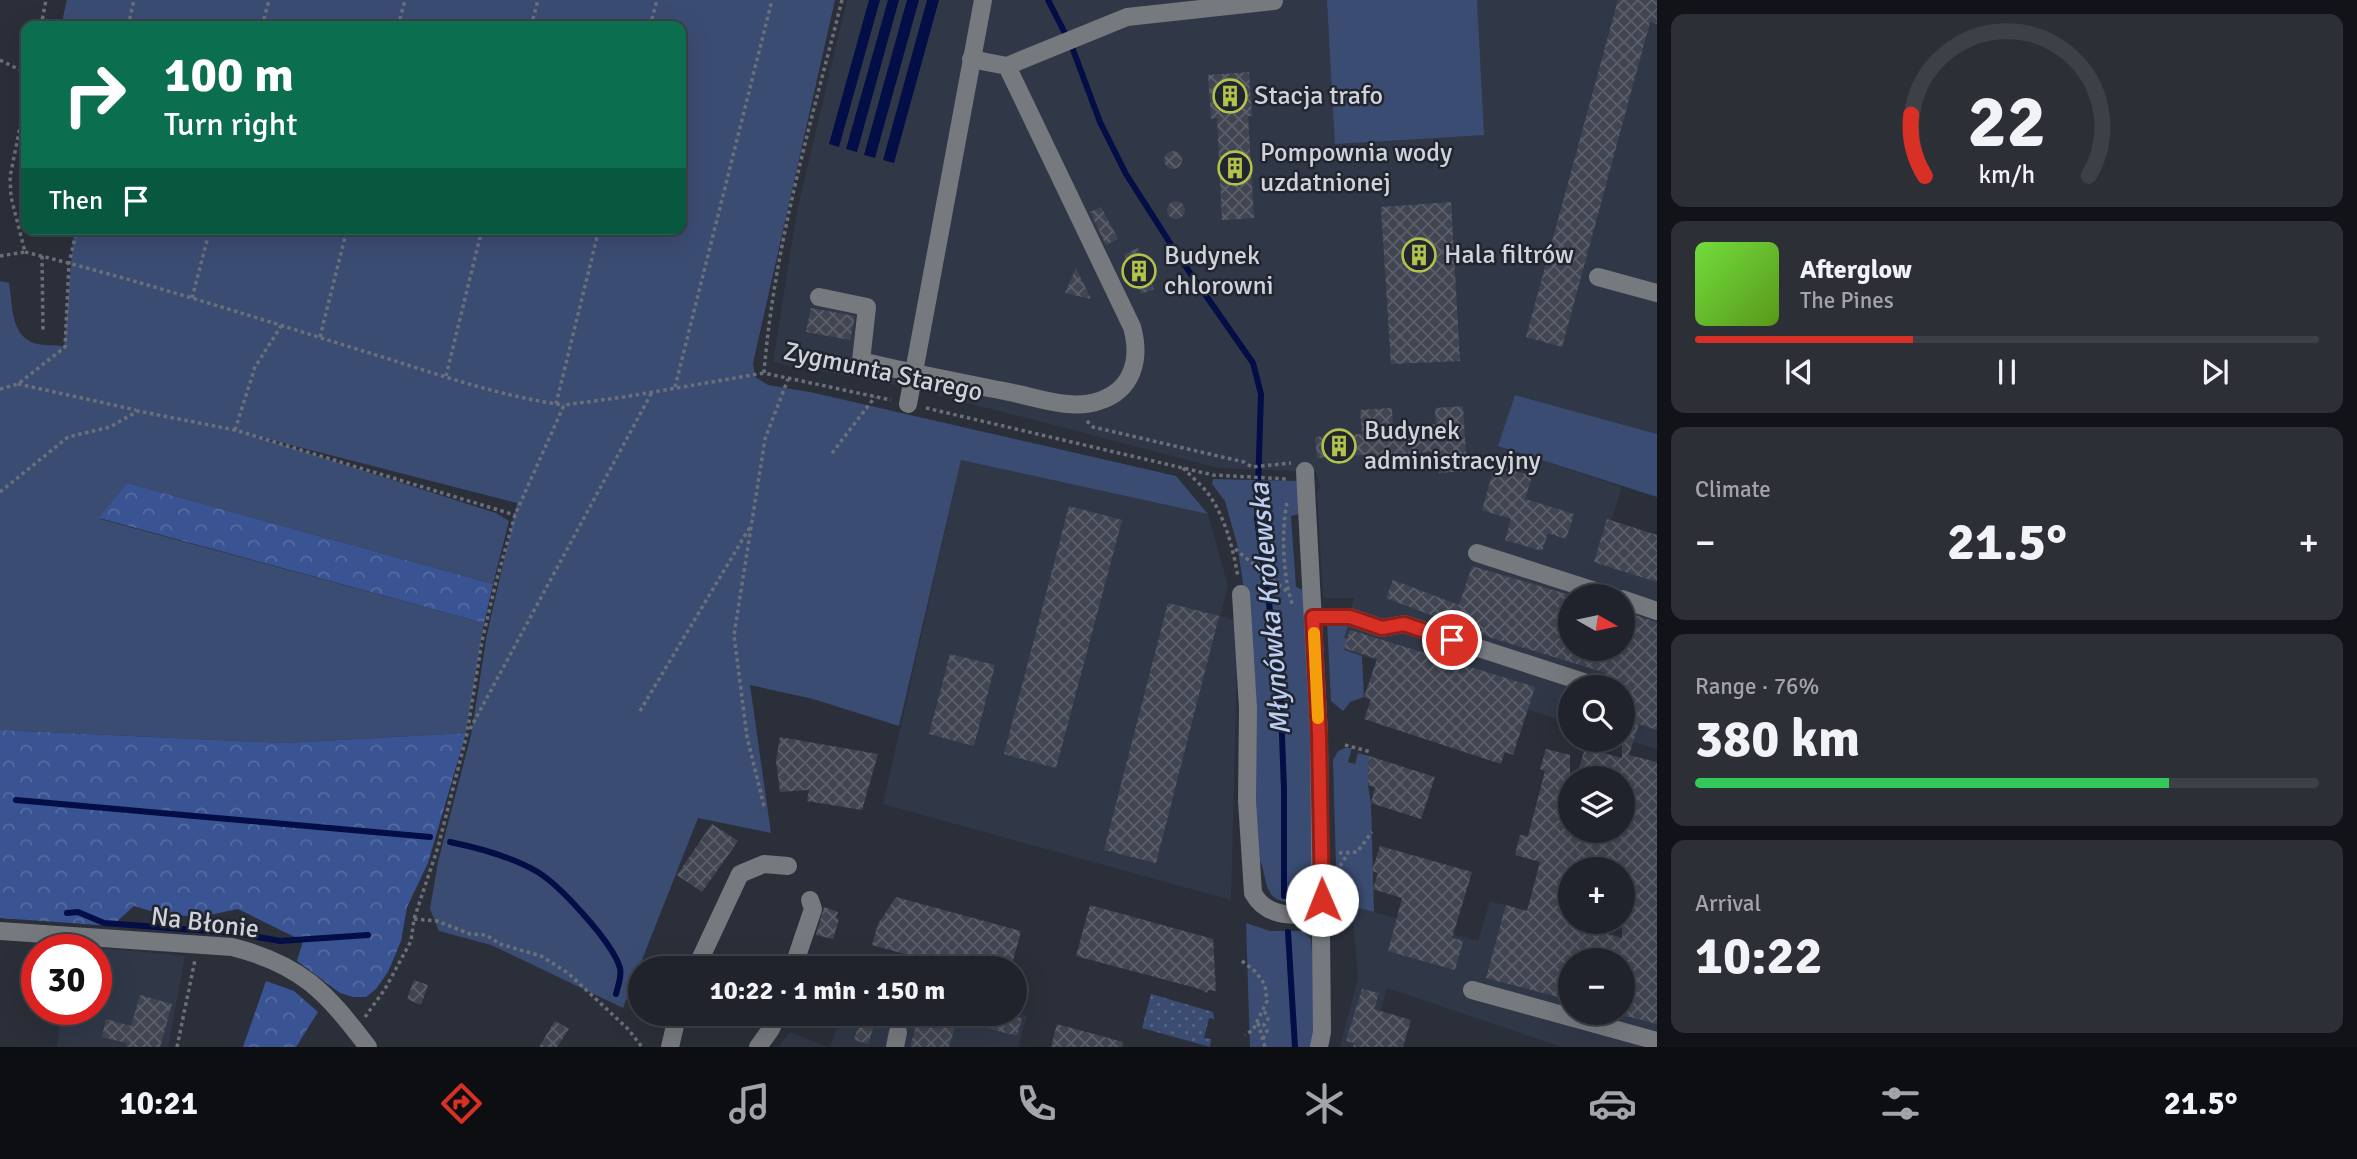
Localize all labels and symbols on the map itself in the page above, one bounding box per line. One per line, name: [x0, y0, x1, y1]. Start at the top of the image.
building icon: Stacja trafo: [1211, 77, 1249, 115]
place label: Stacja trafo: [1254, 80, 1383, 112]
place label: Pompownia wody uzdatnionej: [1260, 137, 1452, 199]
building icon: Pompownia wody uzdatnionej: [1216, 149, 1254, 187]
building icon: Hala filtrów: [1400, 236, 1438, 274]
place label: Hala filtrów: [1444, 239, 1574, 271]
place label: Budynek chlorowni: [1164, 240, 1274, 302]
building icon: Budynek chlorowni: [1120, 252, 1158, 290]
street label: Zygmunta Starego: [781, 335, 985, 409]
place label: Budynek administracyjny: [1364, 415, 1541, 477]
building icon: Budynek administracyjny: [1320, 427, 1358, 465]
water label: Młynówka Królewska: [1242, 481, 1298, 737]
north arrow: [1558, 584, 1634, 662]
pin: [1422, 610, 1482, 670]
position arrow: [1285, 863, 1359, 937]
street label: Na Błonie: [149, 900, 261, 946]
speed limit sign: 30: [21, 934, 112, 1025]

